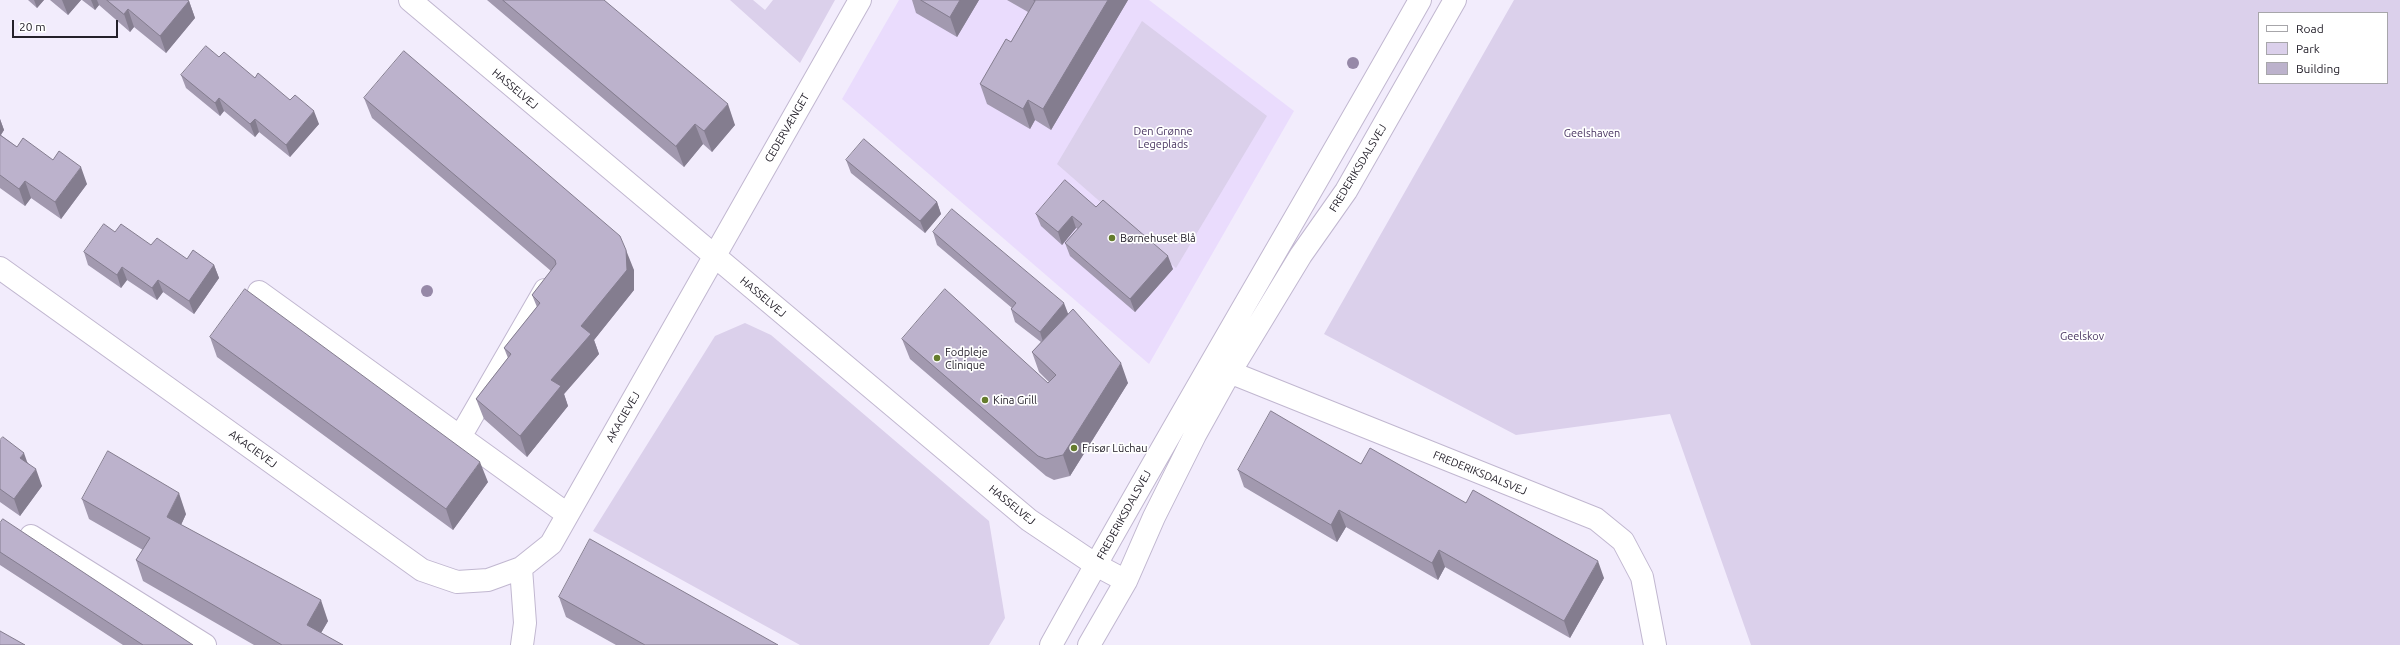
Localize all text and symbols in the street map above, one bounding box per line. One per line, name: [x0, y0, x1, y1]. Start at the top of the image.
scale bar: [14, 12, 120, 38]
legend: [2258, 12, 2388, 84]
text: 20 m: [19, 20, 46, 33]
text: Road: [2296, 22, 2324, 35]
text: Park: [2296, 42, 2320, 55]
text: Building: [2296, 62, 2340, 75]
street label: HASSELVEJ: [489, 66, 541, 112]
street label: CEDERVÆNGET: [762, 91, 812, 165]
street label: FREDERIKSDALSVEJ: [1327, 122, 1389, 214]
park label: Den Grønne Legeplads: [1133, 124, 1193, 150]
park label: Geelshaven: [1564, 126, 1620, 140]
place label: Børnehuset Blå: [1120, 231, 1196, 245]
marker: Børnehuset Blå: [1107, 233, 1117, 243]
street label: HASSELVEJ: [737, 274, 789, 320]
park label: Geelskov: [2060, 329, 2104, 343]
place label: Fodpleje Clinique: [945, 345, 988, 371]
marker: Fodpleje Clinique: [932, 353, 942, 363]
street label: AKACIEVEJ: [603, 390, 643, 444]
place label: Kina Grill: [993, 393, 1037, 407]
marker: Kina Grill: [980, 395, 990, 405]
street label: AKACIEVEJ: [227, 427, 279, 471]
place label: Frisør Lüchau: [1082, 441, 1148, 455]
marker: Frisør Lüchau: [1069, 443, 1079, 453]
street label: FREDERIKSDALSVEJ: [1431, 448, 1529, 498]
street label: FREDERIKSDALSVEJ: [1094, 468, 1154, 562]
street label: HASSELVEJ: [986, 482, 1038, 528]

